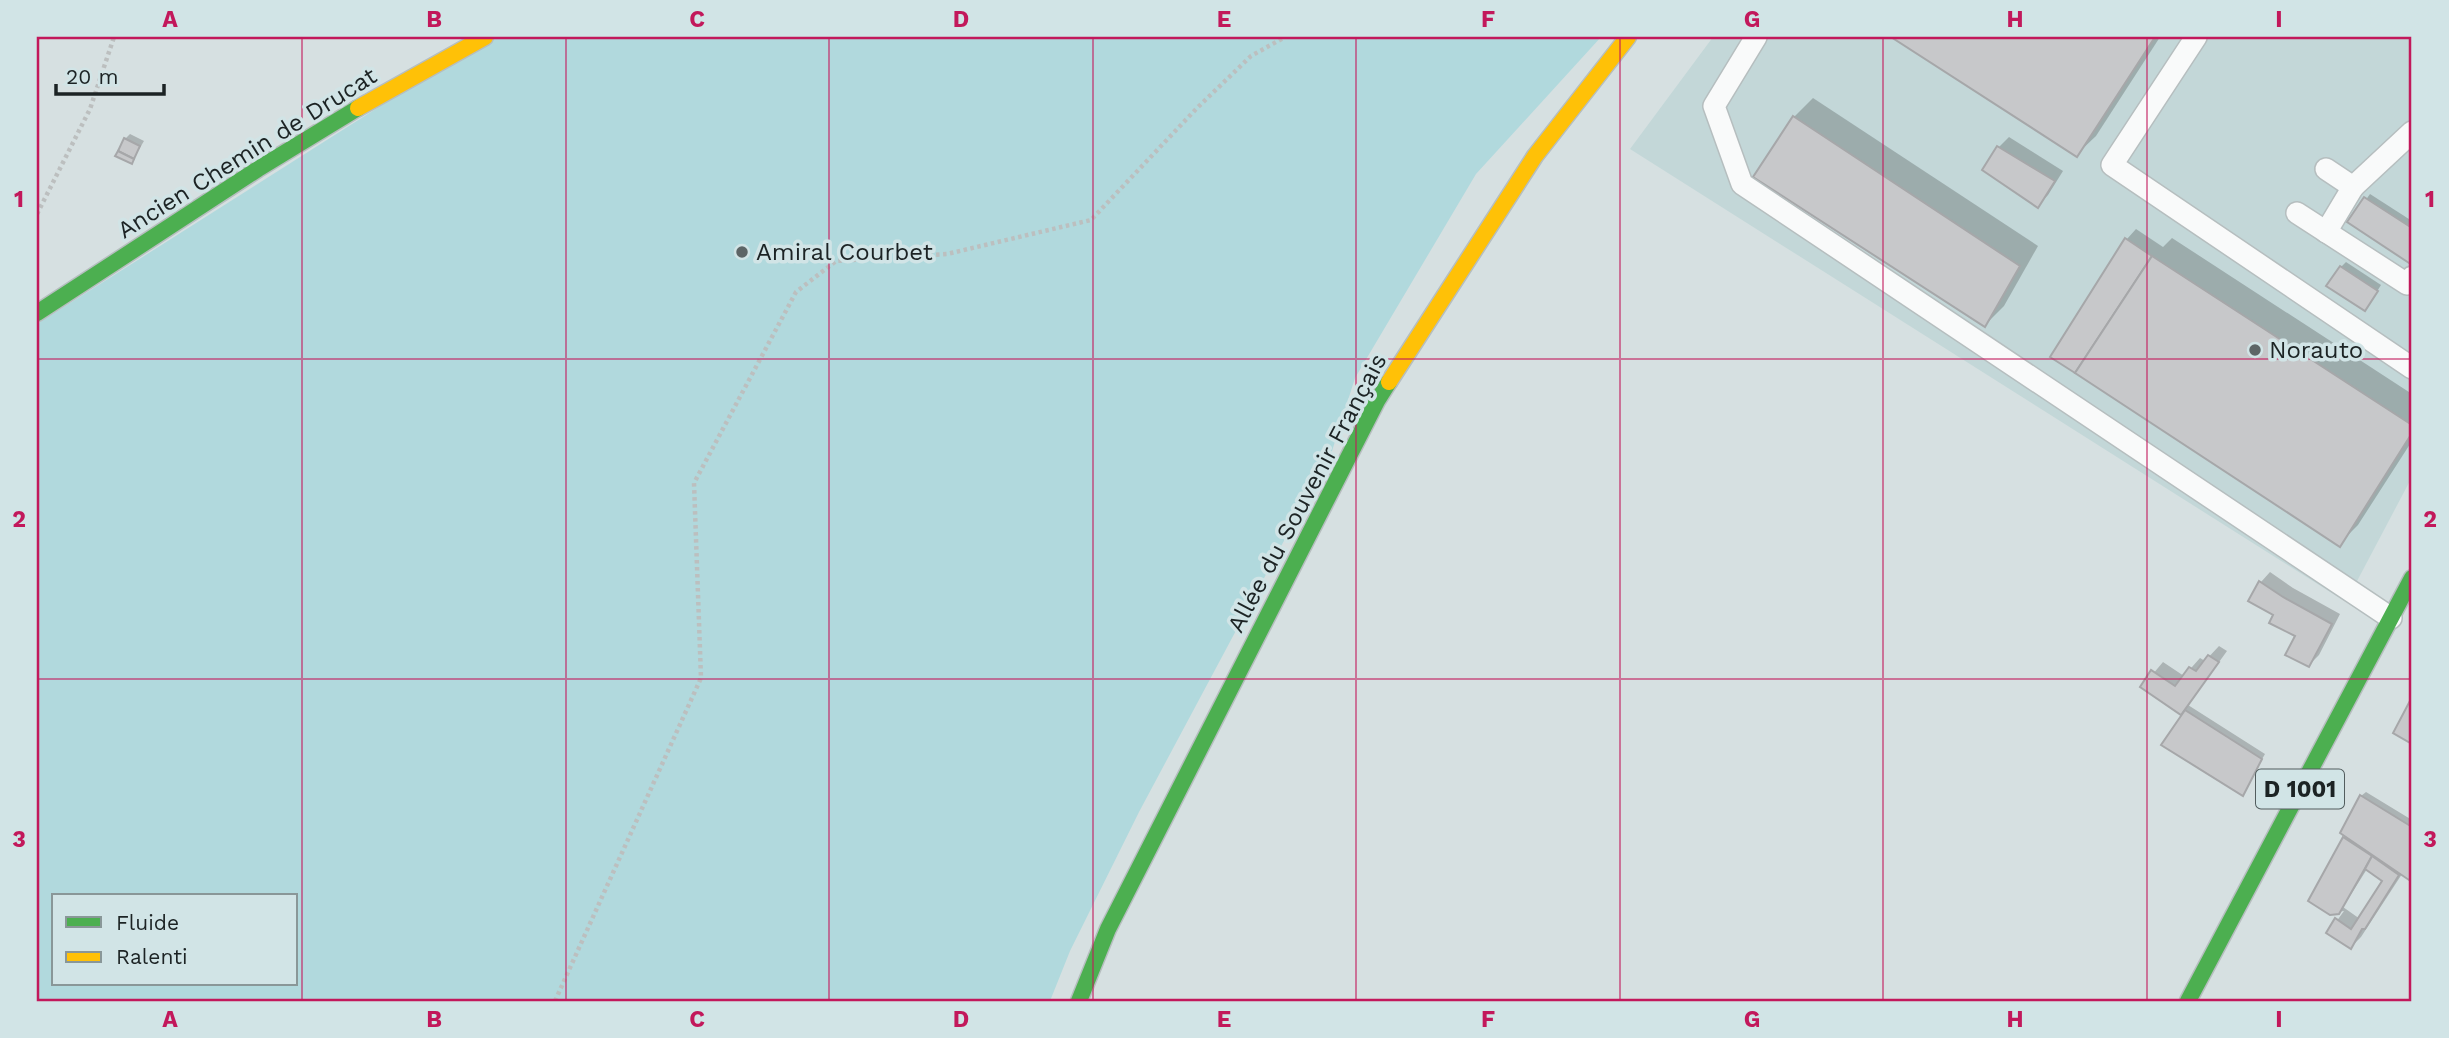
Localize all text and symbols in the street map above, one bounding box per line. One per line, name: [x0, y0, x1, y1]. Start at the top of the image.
text: A: [162, 6, 178, 33]
text: B: [426, 6, 442, 33]
text: C: [689, 6, 705, 33]
text: D: [953, 6, 969, 33]
text: E: [1217, 6, 1231, 33]
text: F: [1481, 6, 1495, 33]
text: G: [1744, 6, 1760, 33]
text: H: [2006, 6, 2024, 33]
text: I: [2275, 6, 2283, 33]
scale bar: [56, 52, 164, 96]
street label: Ancien Chemin de Drucat: [112, 62, 382, 244]
text: 20 m: [66, 64, 118, 89]
text: 1: [14, 186, 24, 213]
text: 1: [2425, 186, 2435, 213]
place label: Amiral Courbet: [756, 238, 933, 266]
marker: Amiral Courbet: [734, 244, 750, 260]
place label: Norauto: [2269, 336, 2363, 364]
marker: Norauto: [2247, 342, 2263, 358]
street label: Allée du Souvenir Français: [1221, 349, 1393, 637]
text: 2: [12, 506, 26, 533]
text: 2: [2423, 506, 2437, 533]
road number: D 1001: [2256, 769, 2344, 808]
text: 3: [12, 826, 26, 853]
text: 3: [2423, 826, 2437, 853]
legend: [52, 894, 298, 986]
text: Fluide: [116, 910, 179, 935]
text: Ralenti: [116, 944, 188, 969]
text: A: [162, 1006, 178, 1033]
text: B: [426, 1006, 442, 1033]
text: C: [689, 1006, 705, 1033]
text: D: [953, 1006, 969, 1033]
text: E: [1217, 1006, 1231, 1033]
text: F: [1481, 1006, 1495, 1033]
text: G: [1744, 1006, 1760, 1033]
text: H: [2006, 1006, 2024, 1033]
text: I: [2275, 1006, 2283, 1033]

